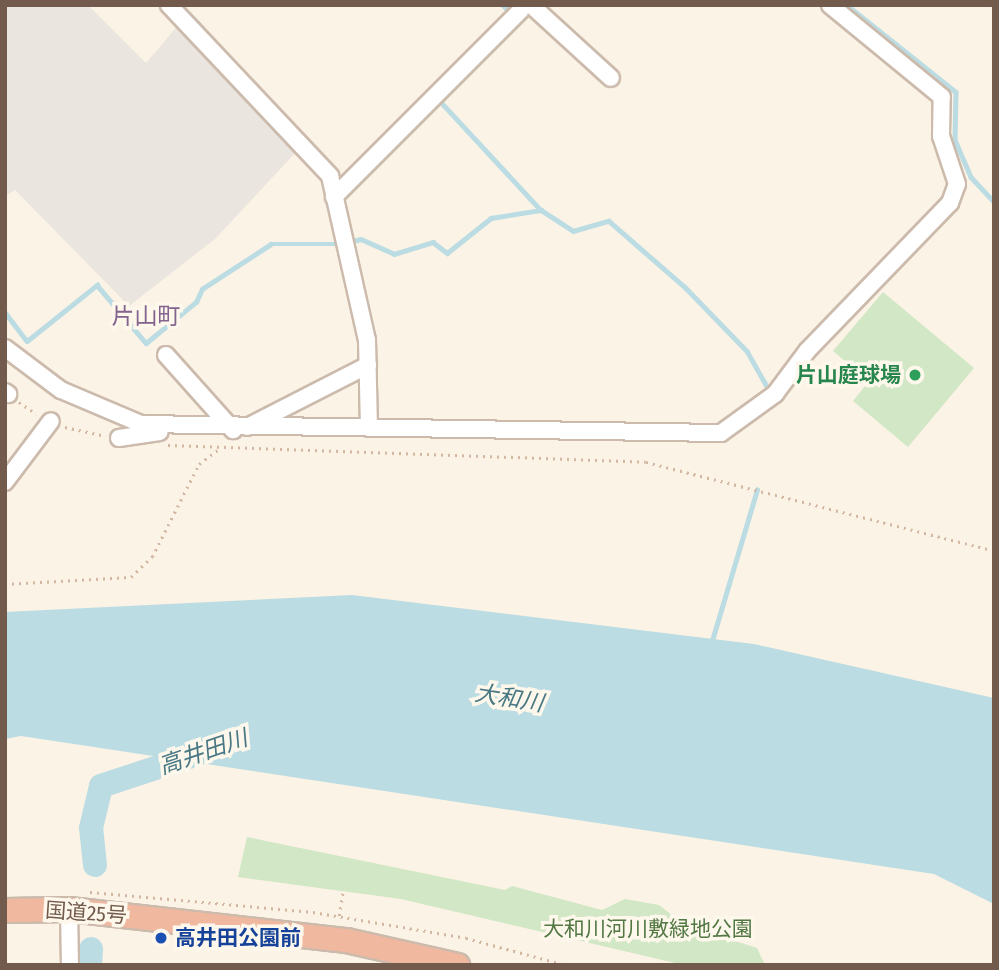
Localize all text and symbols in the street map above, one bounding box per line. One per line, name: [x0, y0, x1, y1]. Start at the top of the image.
district label: 片山町: [112, 302, 180, 330]
place label: 片山庭球場: [796, 362, 901, 388]
marker: 片山庭球場: [907, 367, 923, 383]
water label: 大和川: [473, 679, 545, 717]
water label: 高井田川: [155, 724, 251, 780]
street label: 国道25号: [44, 898, 128, 928]
park label: 大和川河川敷緑地公園: [543, 916, 753, 942]
place label: 高井田公園前: [175, 925, 301, 951]
marker: 高井田公園前: [153, 930, 169, 946]

